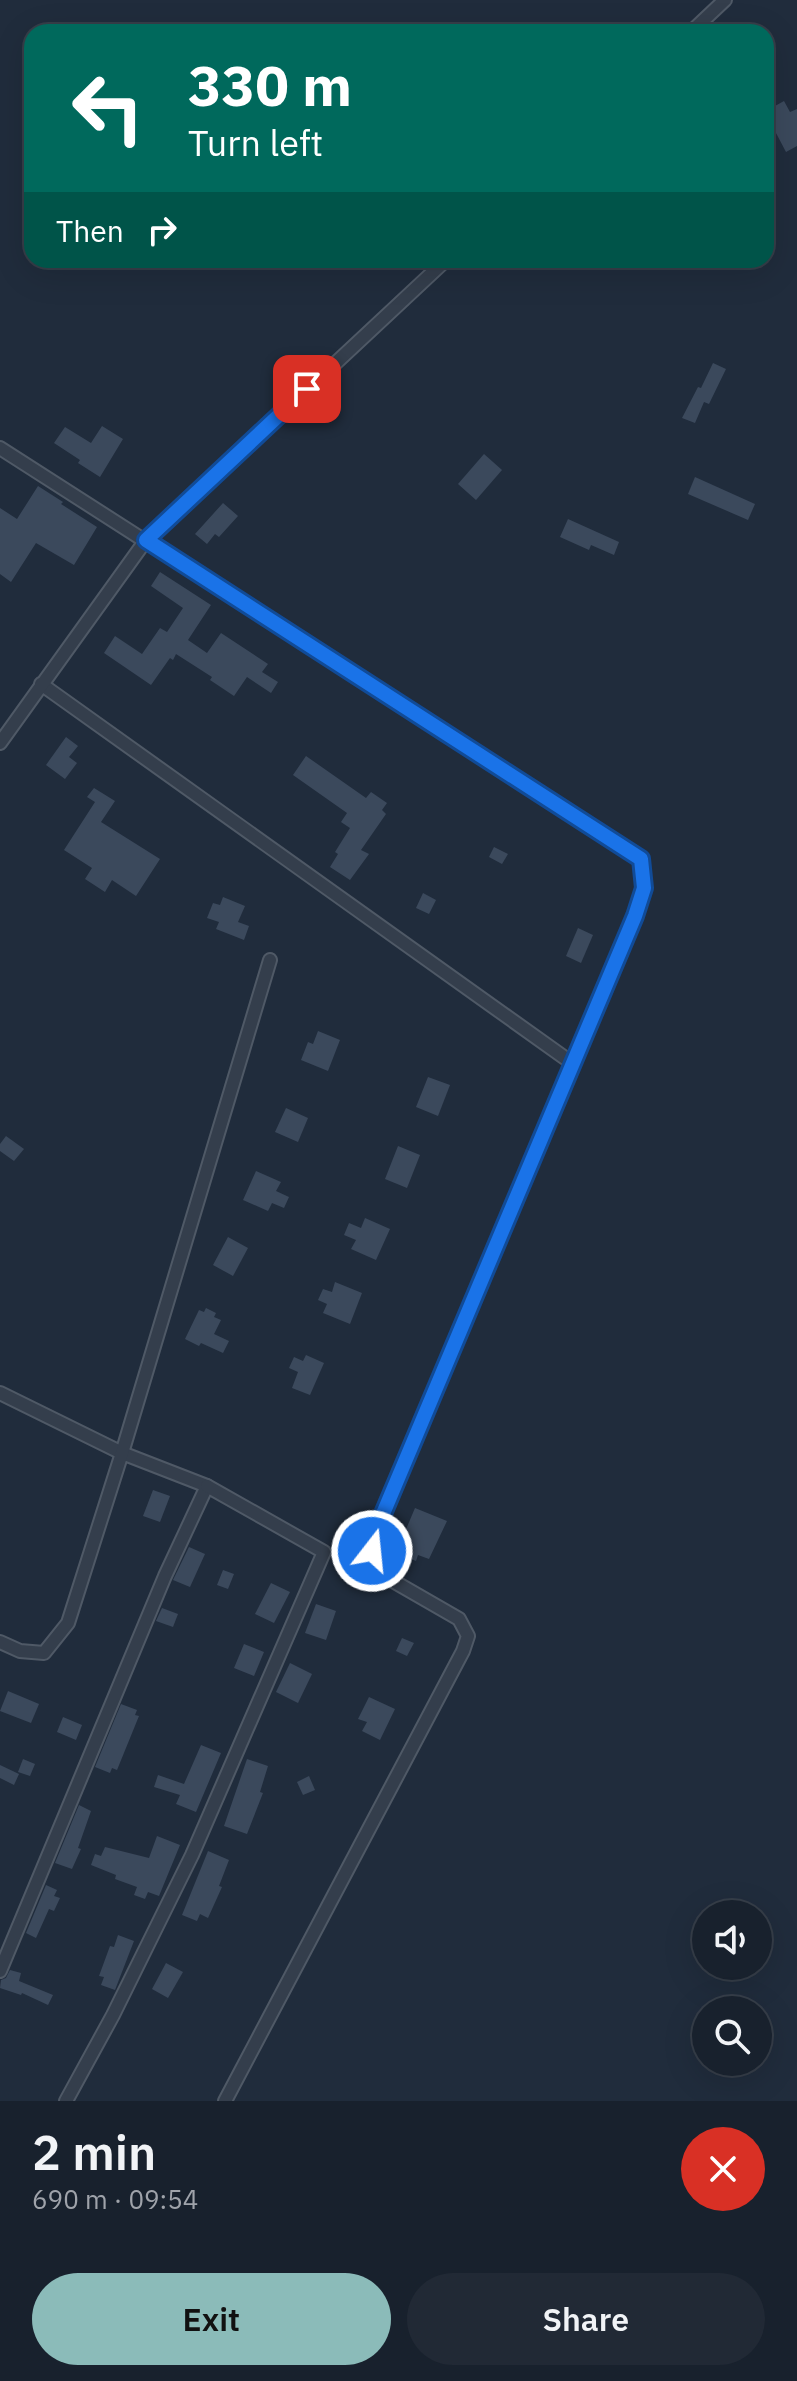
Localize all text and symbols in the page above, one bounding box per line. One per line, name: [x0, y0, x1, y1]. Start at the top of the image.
text: 330 m: [188, 49, 352, 121]
icon: left: [56, 56, 160, 160]
text: Turn left: [188, 119, 323, 166]
icon: right: [140, 208, 184, 252]
text: Then: [56, 211, 124, 250]
pin: [273, 355, 341, 423]
icon: arrive: [285, 367, 329, 411]
position arrow: [330, 1509, 414, 1593]
map controls: [692, 1900, 772, 2076]
button: sound: [692, 1900, 772, 1980]
button: search: [692, 1996, 772, 2076]
text: 2 min: [32, 2121, 156, 2183]
button: close: [681, 2127, 765, 2211]
text: 690 m · 09:54: [32, 2182, 198, 2216]
button: Exit: [32, 2273, 391, 2365]
button: Share: [407, 2273, 765, 2365]

